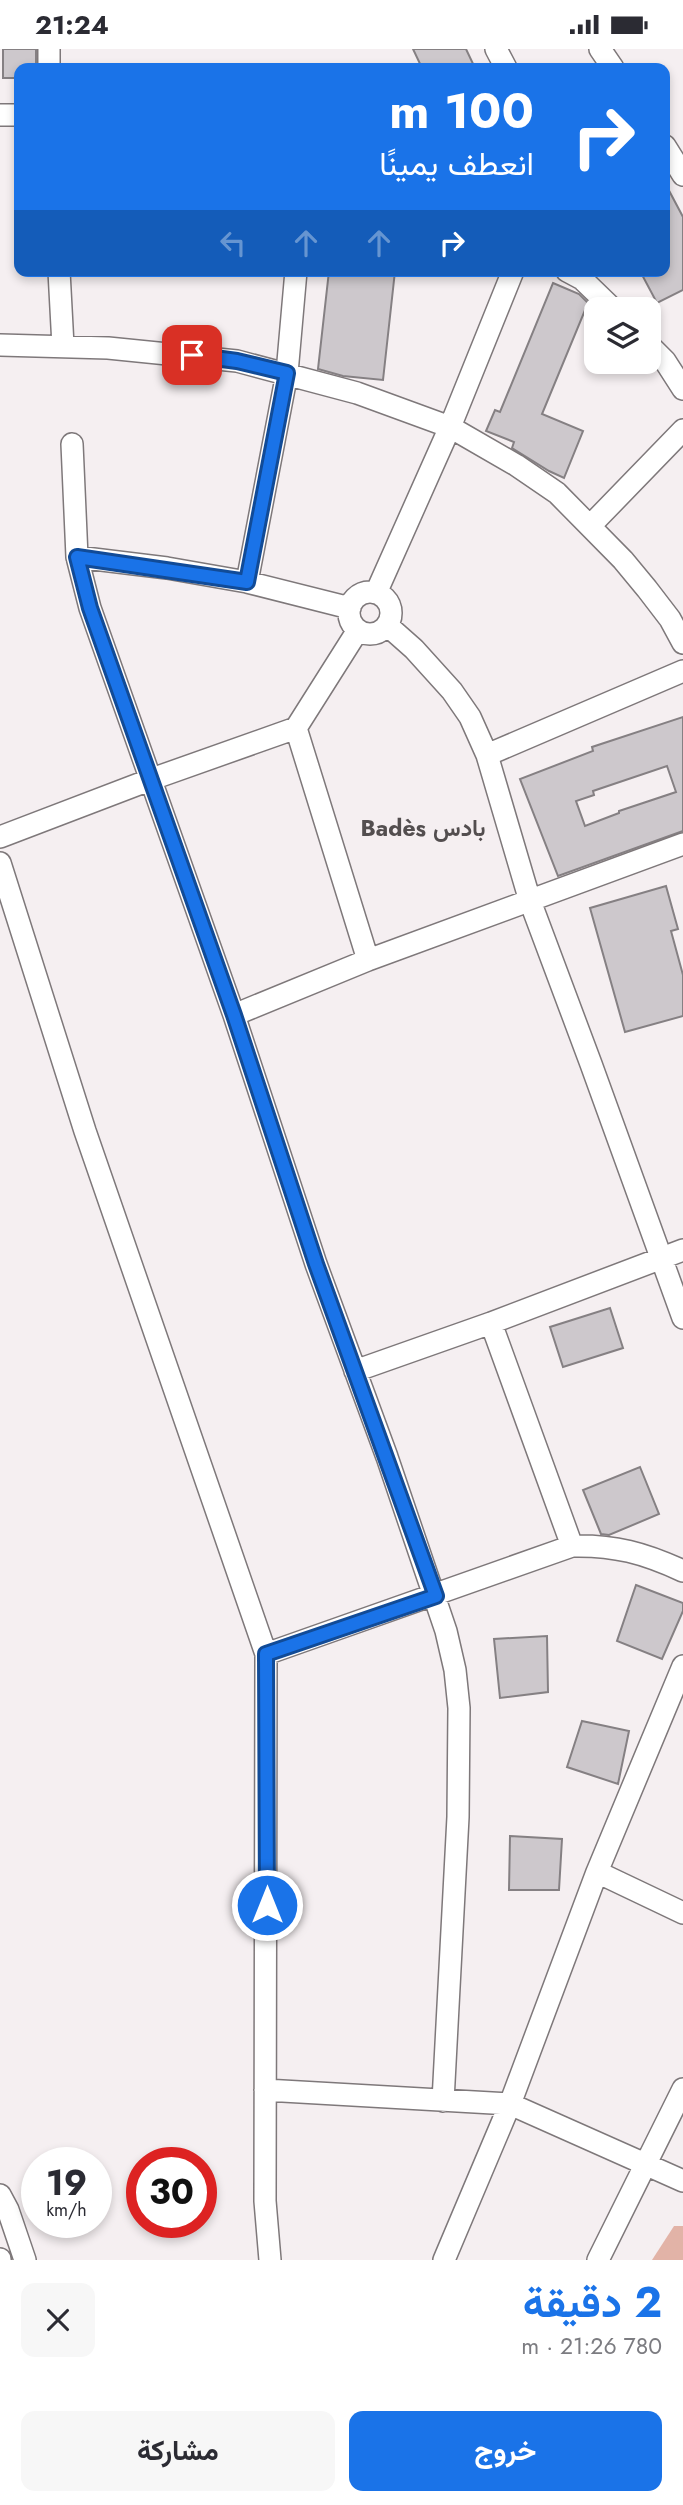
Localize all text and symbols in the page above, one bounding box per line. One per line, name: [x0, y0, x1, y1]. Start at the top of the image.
text: 21:24: [35, 6, 109, 44]
text: 100 m: [389, 76, 534, 146]
icon: right: [558, 91, 649, 182]
text: انعطف يمينًا: [379, 141, 534, 187]
icon: left: [214, 224, 252, 262]
icon: ahead: [287, 224, 325, 262]
icon: ahead: [360, 224, 398, 262]
icon: right: [433, 224, 471, 262]
map controls: [584, 297, 661, 374]
button: layers: [584, 297, 661, 374]
pin: [162, 325, 222, 385]
icon: arrive: [173, 336, 211, 374]
district label: Badès بادس: [361, 811, 485, 845]
position arrow: [230, 1868, 304, 1942]
speed limit sign: 30: [126, 2147, 217, 2238]
text: 19: [46, 2158, 87, 2208]
text: km/h: [46, 2197, 87, 2223]
text: 2 دقيقة: [523, 2272, 662, 2333]
button: close: [21, 2283, 95, 2357]
text: 780 m · 21:26: [521, 2329, 662, 2363]
button: مشاركة: [21, 2411, 335, 2491]
button: خروج: [349, 2411, 662, 2491]

